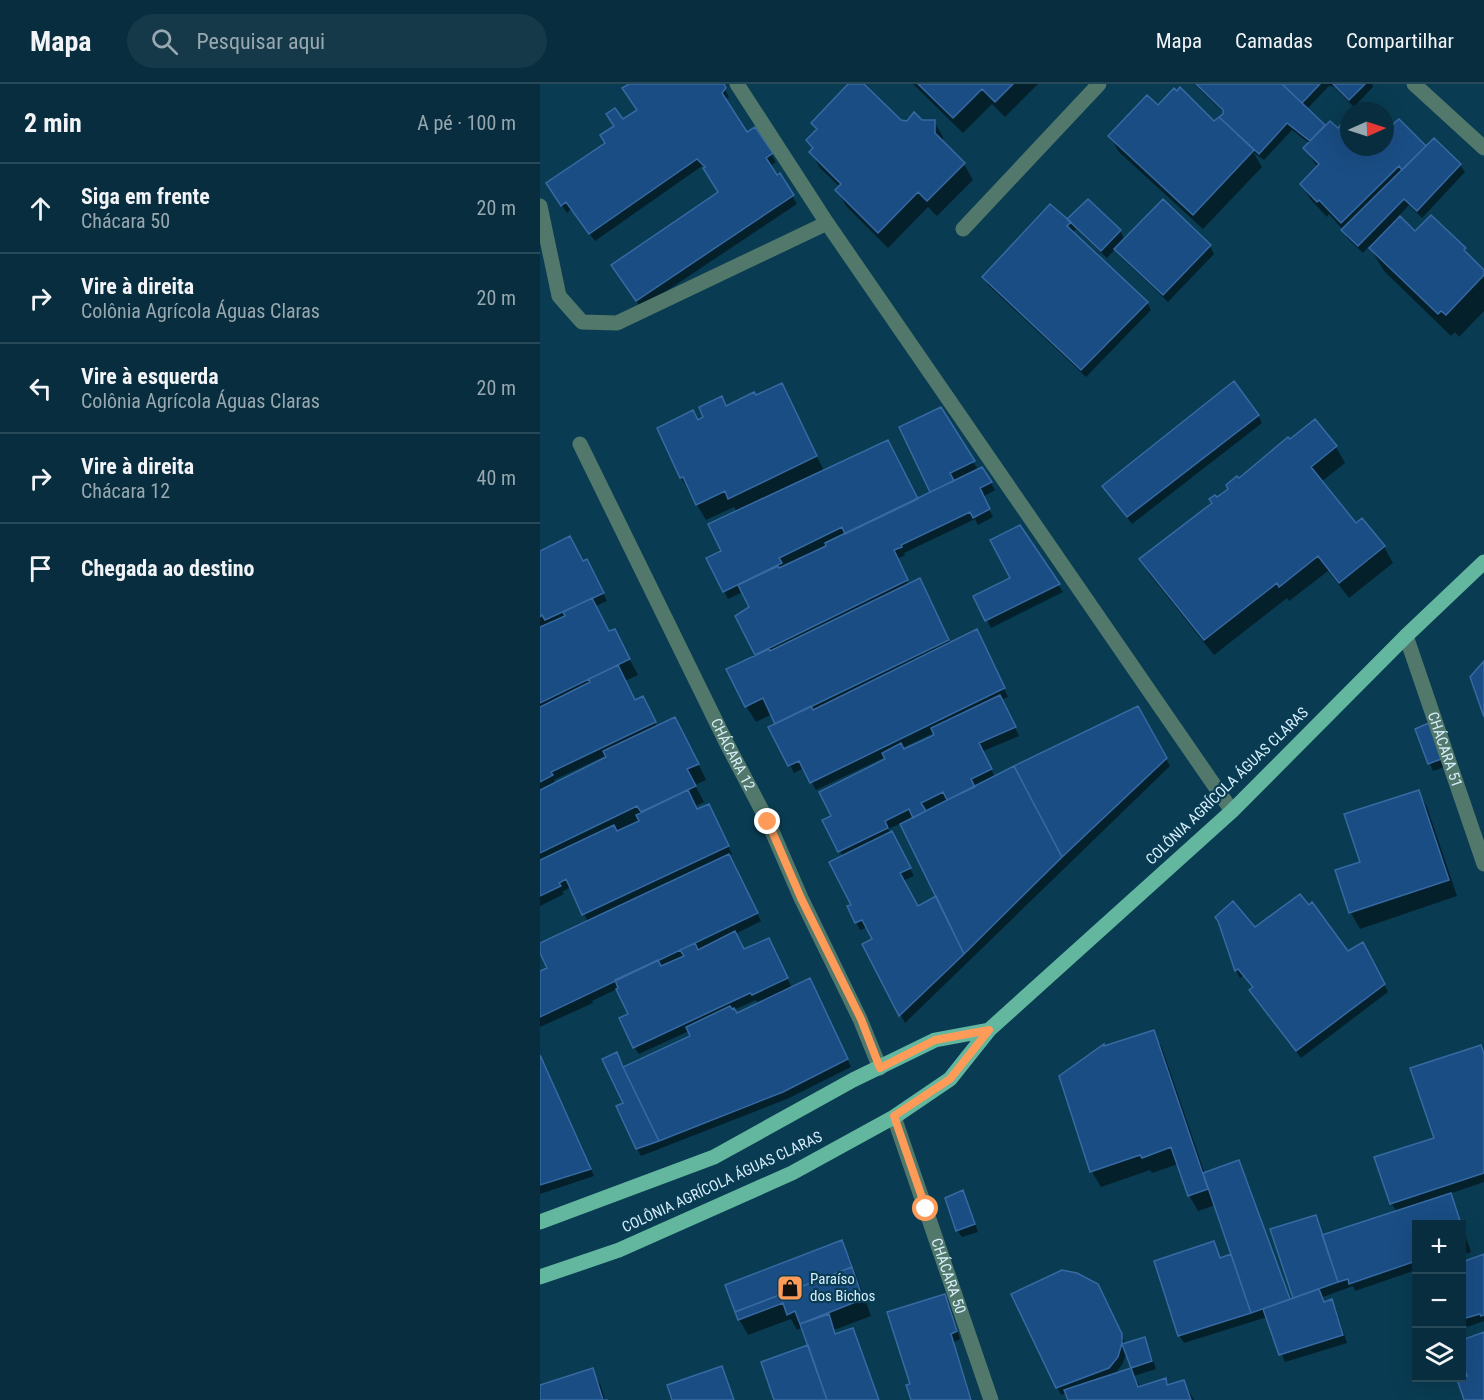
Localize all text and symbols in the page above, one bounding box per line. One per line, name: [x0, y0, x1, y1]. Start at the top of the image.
search box: [127, 14, 547, 68]
text: Mapa: [30, 25, 91, 58]
icon: search: [148, 25, 181, 58]
text: Pesquisar aqui: [196, 29, 325, 54]
text: Mapa: [1156, 29, 1202, 53]
text: Camadas: [1235, 29, 1313, 53]
text: Compartilhar: [1346, 29, 1454, 53]
north arrow: [1340, 102, 1394, 156]
text: 2 min: [24, 108, 82, 138]
text: A pé · 100 m: [417, 111, 516, 135]
text: Siga em frente: [81, 184, 210, 209]
icon: ahead: [24, 192, 57, 225]
text: 20 m: [477, 196, 516, 220]
text: Chácara 50: [81, 209, 170, 233]
text: Vire à direita: [81, 274, 194, 299]
icon: right: [24, 282, 57, 315]
text: 20 m: [477, 286, 516, 310]
text: Colônia Agrícola Águas Claras: [81, 299, 320, 323]
text: Vire à esquerda: [81, 364, 219, 389]
icon: left: [24, 372, 57, 405]
text: 20 m: [477, 376, 516, 400]
text: Colônia Agrícola Águas Claras: [81, 389, 320, 413]
text: Vire à direita: [81, 454, 194, 479]
icon: right: [24, 462, 57, 495]
text: 40 m: [477, 466, 516, 490]
text: Chácara 12: [81, 479, 170, 503]
icon: arrive: [24, 552, 57, 585]
text: Chegada ao destino: [81, 556, 255, 581]
street label: COLÔNIA AGRÍCOLA ÁGUAS CLARAS: [1142, 703, 1312, 868]
street label: CHÁCARA 51: [1424, 709, 1466, 790]
street label: CHÁCARA 12: [707, 715, 759, 794]
route end: [754, 808, 780, 834]
street label: COLÔNIA AGRÍCOLA ÁGUAS CLARAS: [619, 1128, 825, 1236]
route start: [912, 1195, 938, 1221]
map controls: [1412, 1220, 1466, 1382]
button: +: [1412, 1220, 1466, 1274]
street label: CHÁCARA 50: [927, 1236, 970, 1316]
place label: Paraíso dos Bichos: [810, 1270, 876, 1305]
shop icon: Paraíso dos Bichos: [775, 1273, 805, 1303]
button: −: [1412, 1274, 1466, 1328]
button: layers: [1412, 1328, 1466, 1382]

